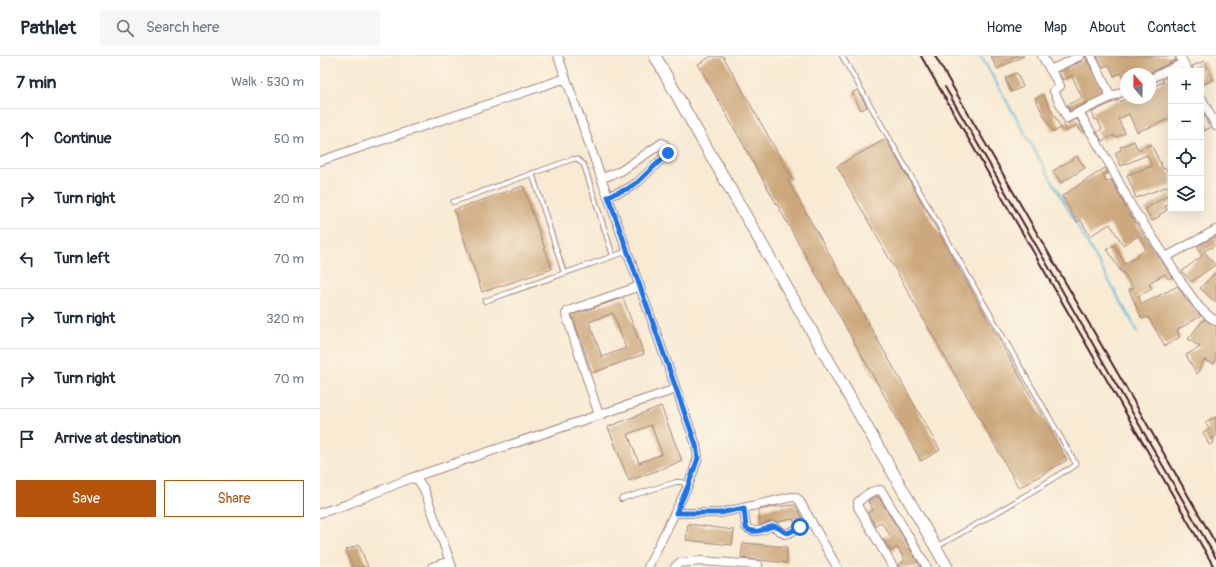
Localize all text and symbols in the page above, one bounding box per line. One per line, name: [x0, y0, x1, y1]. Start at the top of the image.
search box: [100, 10, 380, 46]
text: Pathlet: [20, 16, 76, 40]
icon: search: [114, 17, 136, 39]
text: Search here: [146, 18, 219, 37]
text: Home: [987, 19, 1022, 36]
text: Map: [1044, 19, 1067, 36]
text: About: [1089, 19, 1125, 36]
text: Contact: [1147, 19, 1196, 36]
north arrow: [1120, 68, 1156, 104]
map controls: [1168, 68, 1204, 212]
button: +: [1168, 68, 1204, 104]
text: 7 min: [16, 72, 56, 93]
text: Walk · 530 m: [231, 74, 304, 90]
button: −: [1168, 104, 1204, 140]
icon: ahead: [16, 128, 38, 150]
text: Continue: [54, 129, 112, 148]
text: 50 m: [274, 131, 304, 147]
button: locate: [1168, 140, 1204, 176]
route end: [659, 144, 677, 162]
button: layers: [1168, 176, 1204, 212]
icon: right: [16, 188, 38, 210]
text: Turn right: [54, 189, 115, 208]
text: 20 m: [273, 191, 304, 207]
icon: left: [16, 248, 38, 270]
text: Turn left: [54, 249, 110, 268]
text: 70 m: [274, 251, 304, 267]
icon: right: [16, 308, 38, 330]
text: Turn right: [54, 309, 115, 328]
text: 320 m: [266, 311, 304, 327]
icon: right: [16, 368, 38, 390]
text: Turn right: [54, 369, 115, 388]
text: 70 m: [274, 371, 304, 387]
icon: arrive: [16, 428, 38, 450]
text: Arrive at destination: [54, 429, 181, 448]
button: Save: [16, 480, 156, 517]
button: Share: [164, 480, 304, 517]
route start: [791, 518, 809, 536]

